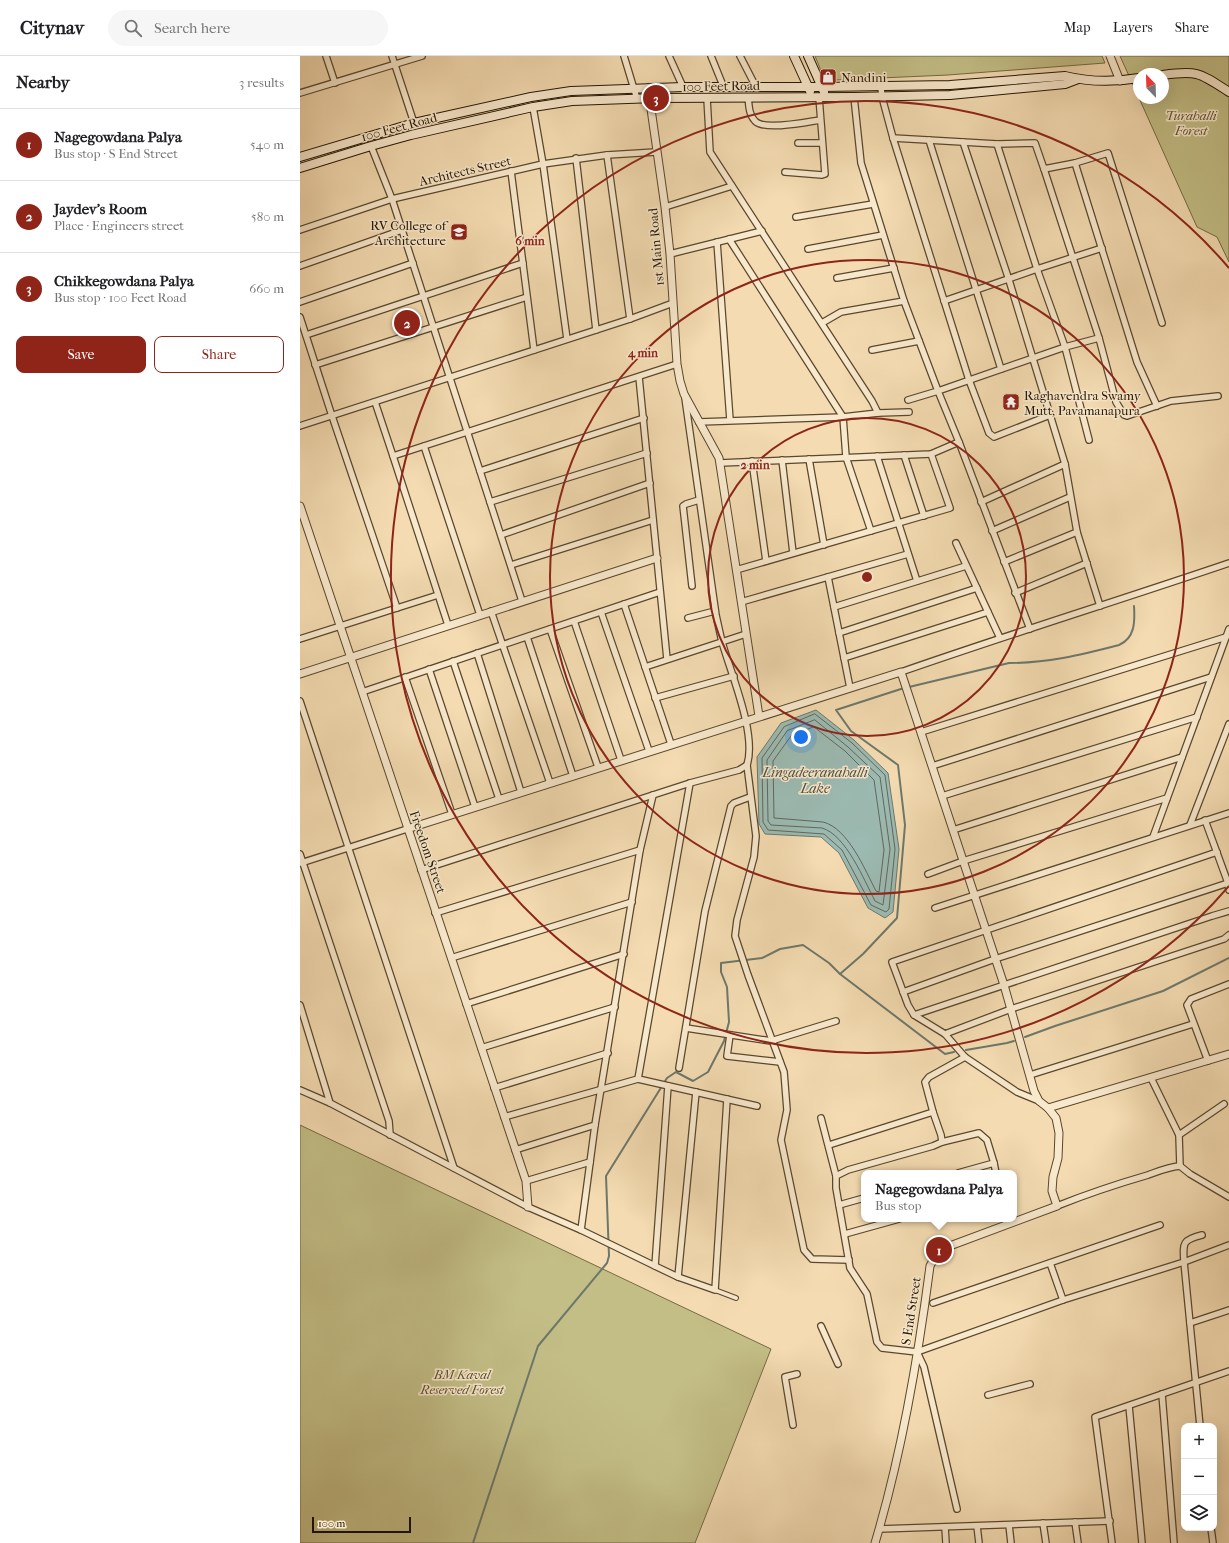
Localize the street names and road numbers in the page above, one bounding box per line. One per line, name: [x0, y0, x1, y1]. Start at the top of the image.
street label: 100 Feet Road: [682, 78, 761, 94]
street label: 100 Feet Road: [359, 109, 439, 144]
street label: Architects Street: [417, 153, 513, 189]
street label: 1st Main Road: [645, 207, 667, 286]
street label: Freedom Street: [407, 809, 449, 896]
street label: S End Street: [898, 1275, 924, 1346]

